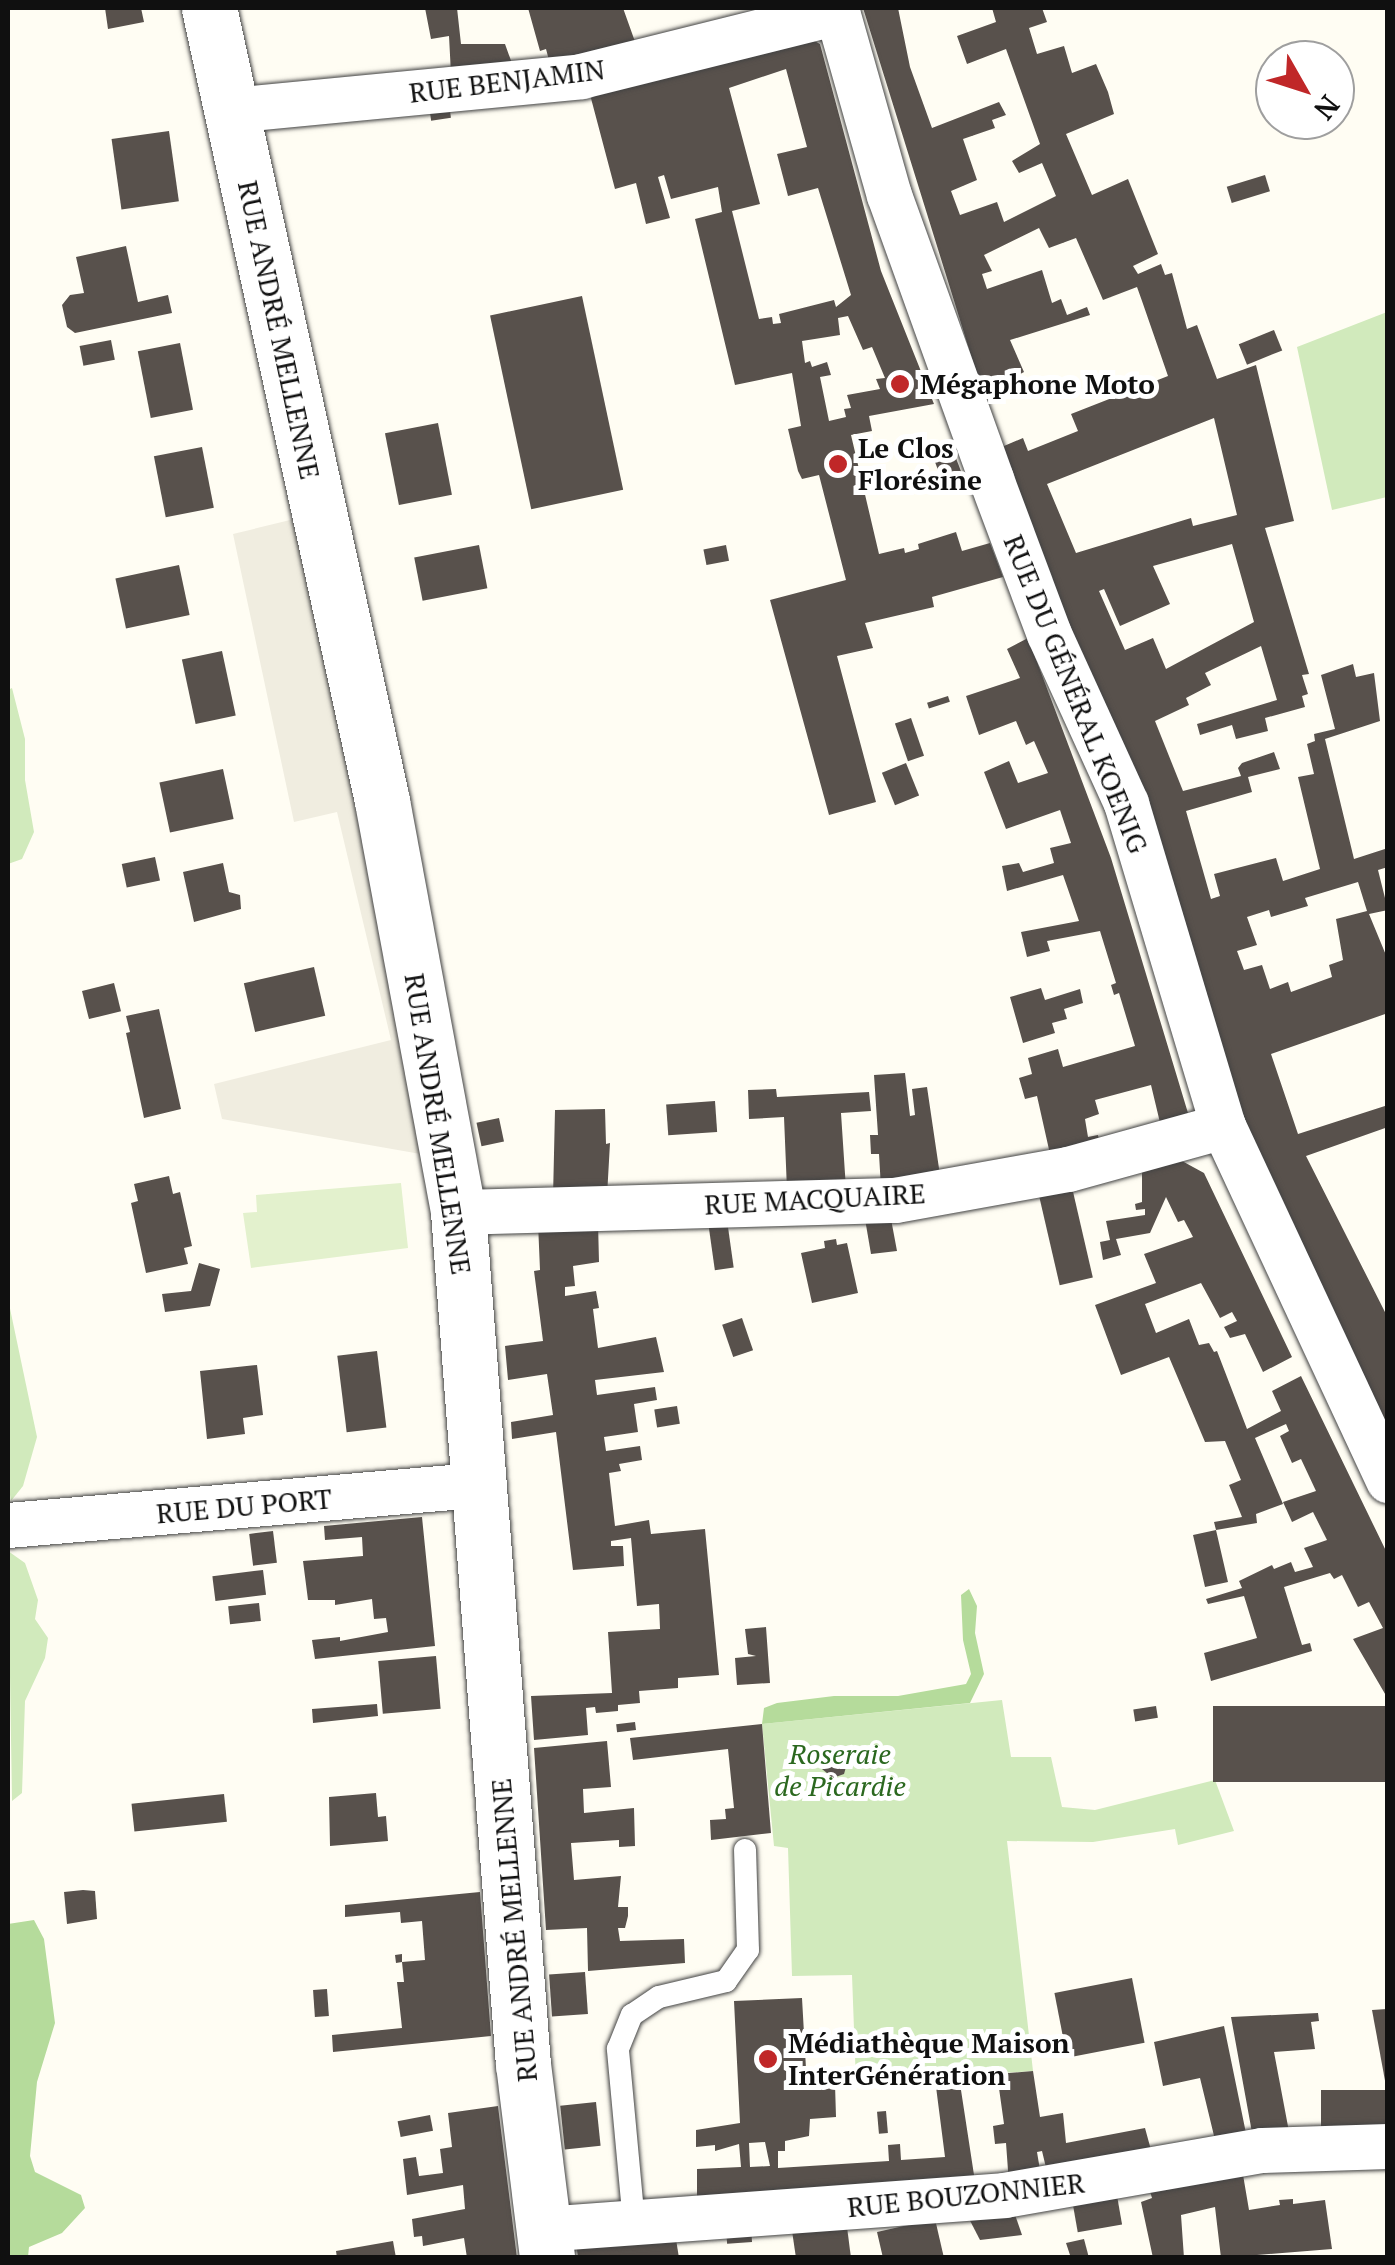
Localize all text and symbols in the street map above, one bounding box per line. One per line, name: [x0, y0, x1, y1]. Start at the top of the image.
north arrow: [1255, 40, 1355, 140]
street label: RUE BENJAMIN: [407, 52, 607, 110]
text: N: [1306, 88, 1348, 128]
street label: RUE ANDRÉ MELLENNE: [231, 177, 327, 483]
place label: Mégaphone Moto: [920, 367, 1155, 401]
marker: Mégaphone Moto: [889, 373, 911, 395]
place label: Le Clos Florésine: [858, 431, 982, 497]
marker: Le Clos Florésine: [827, 453, 849, 475]
street label: RUE DU GÉNÉRAL KOENIG: [997, 530, 1155, 858]
street label: RUE ANDRÉ MELLENNE: [398, 971, 478, 1277]
street label: RUE MACQUAIRE: [703, 1176, 927, 1222]
street label: RUE DU PORT: [155, 1482, 333, 1530]
park label: Roseraie de Picardie: [774, 1737, 906, 1803]
street label: RUE ANDRÉ MELLENNE: [484, 1777, 544, 2083]
place label: Médiathèque Maison InterGénération: [788, 2026, 1070, 2092]
marker: Médiathèque Maison InterGénération: [757, 2048, 779, 2070]
street label: RUE BOUZONNIER: [846, 2166, 1086, 2224]

